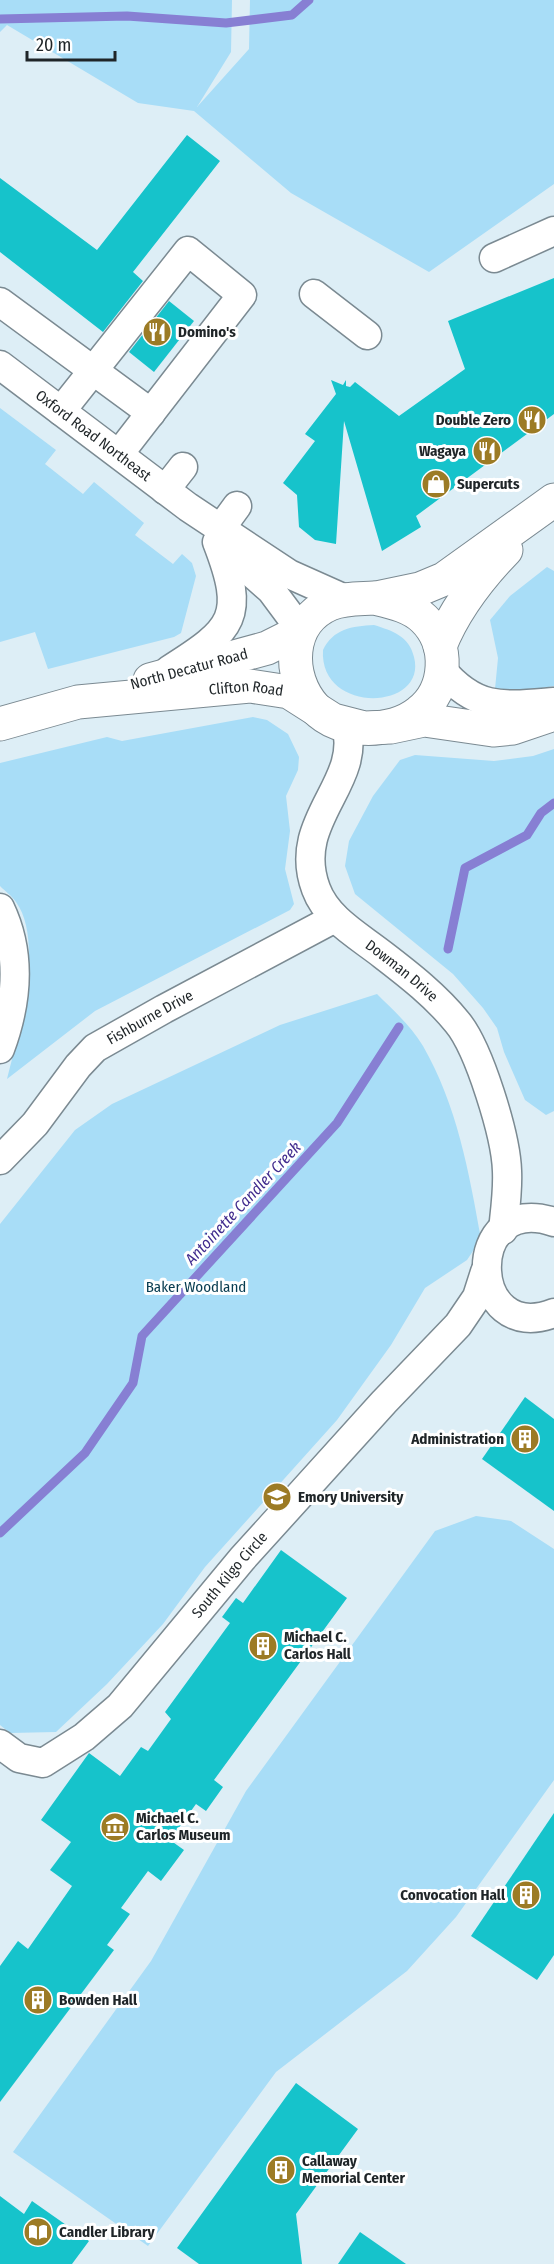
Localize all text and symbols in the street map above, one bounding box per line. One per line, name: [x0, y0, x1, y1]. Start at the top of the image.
scale bar: [27, 24, 116, 62]
text: 20 m: [36, 34, 71, 56]
restaurant icon: Domino's: [141, 316, 173, 348]
place label: Domino's: [178, 323, 236, 341]
street label: Oxford Road Northeast: [32, 386, 155, 485]
restaurant icon: Double Zero: [516, 404, 548, 436]
place label: Double Zero: [436, 411, 511, 429]
restaurant icon: Wagaya: [471, 435, 503, 467]
place label: Wagaya: [419, 442, 467, 460]
shop icon: Supercuts: [420, 468, 452, 500]
place label: Supercuts: [457, 475, 520, 493]
street label: North Decatur Road: [128, 645, 250, 693]
street label: Clifton Road: [208, 677, 285, 700]
street label: Dowman Drive: [362, 936, 442, 1005]
street label: Fishburne Drive: [104, 986, 196, 1049]
water label: Antoinette Candler Creek: [180, 1138, 305, 1269]
park label: Baker Woodland: [146, 1278, 246, 1296]
building icon: Administration: [509, 1423, 541, 1455]
place label: Administration: [410, 1430, 504, 1448]
school or university icon: Emory University: [261, 1481, 293, 1513]
place label: Emory University: [298, 1488, 404, 1506]
street label: South Kilgo Circle: [188, 1528, 271, 1622]
place label: Michael C. Carlos Hall: [284, 1628, 352, 1663]
building icon: Michael C. Carlos Hall: [247, 1630, 279, 1662]
place label: Michael C. Carlos Museum: [136, 1809, 230, 1844]
museum icon: Michael C. Carlos Museum: [99, 1811, 131, 1843]
building icon: Convocation Hall: [510, 1879, 542, 1911]
place label: Convocation Hall: [400, 1886, 506, 1904]
building icon: Bowden Hall: [22, 1984, 54, 2016]
place label: Bowden Hall: [59, 1991, 138, 2009]
place label: Callaway Memorial Center: [302, 2152, 405, 2187]
building icon: Callaway Memorial Center: [265, 2154, 297, 2186]
library icon: Candler Library: [22, 2216, 54, 2248]
place label: Candler Library: [59, 2223, 155, 2241]

